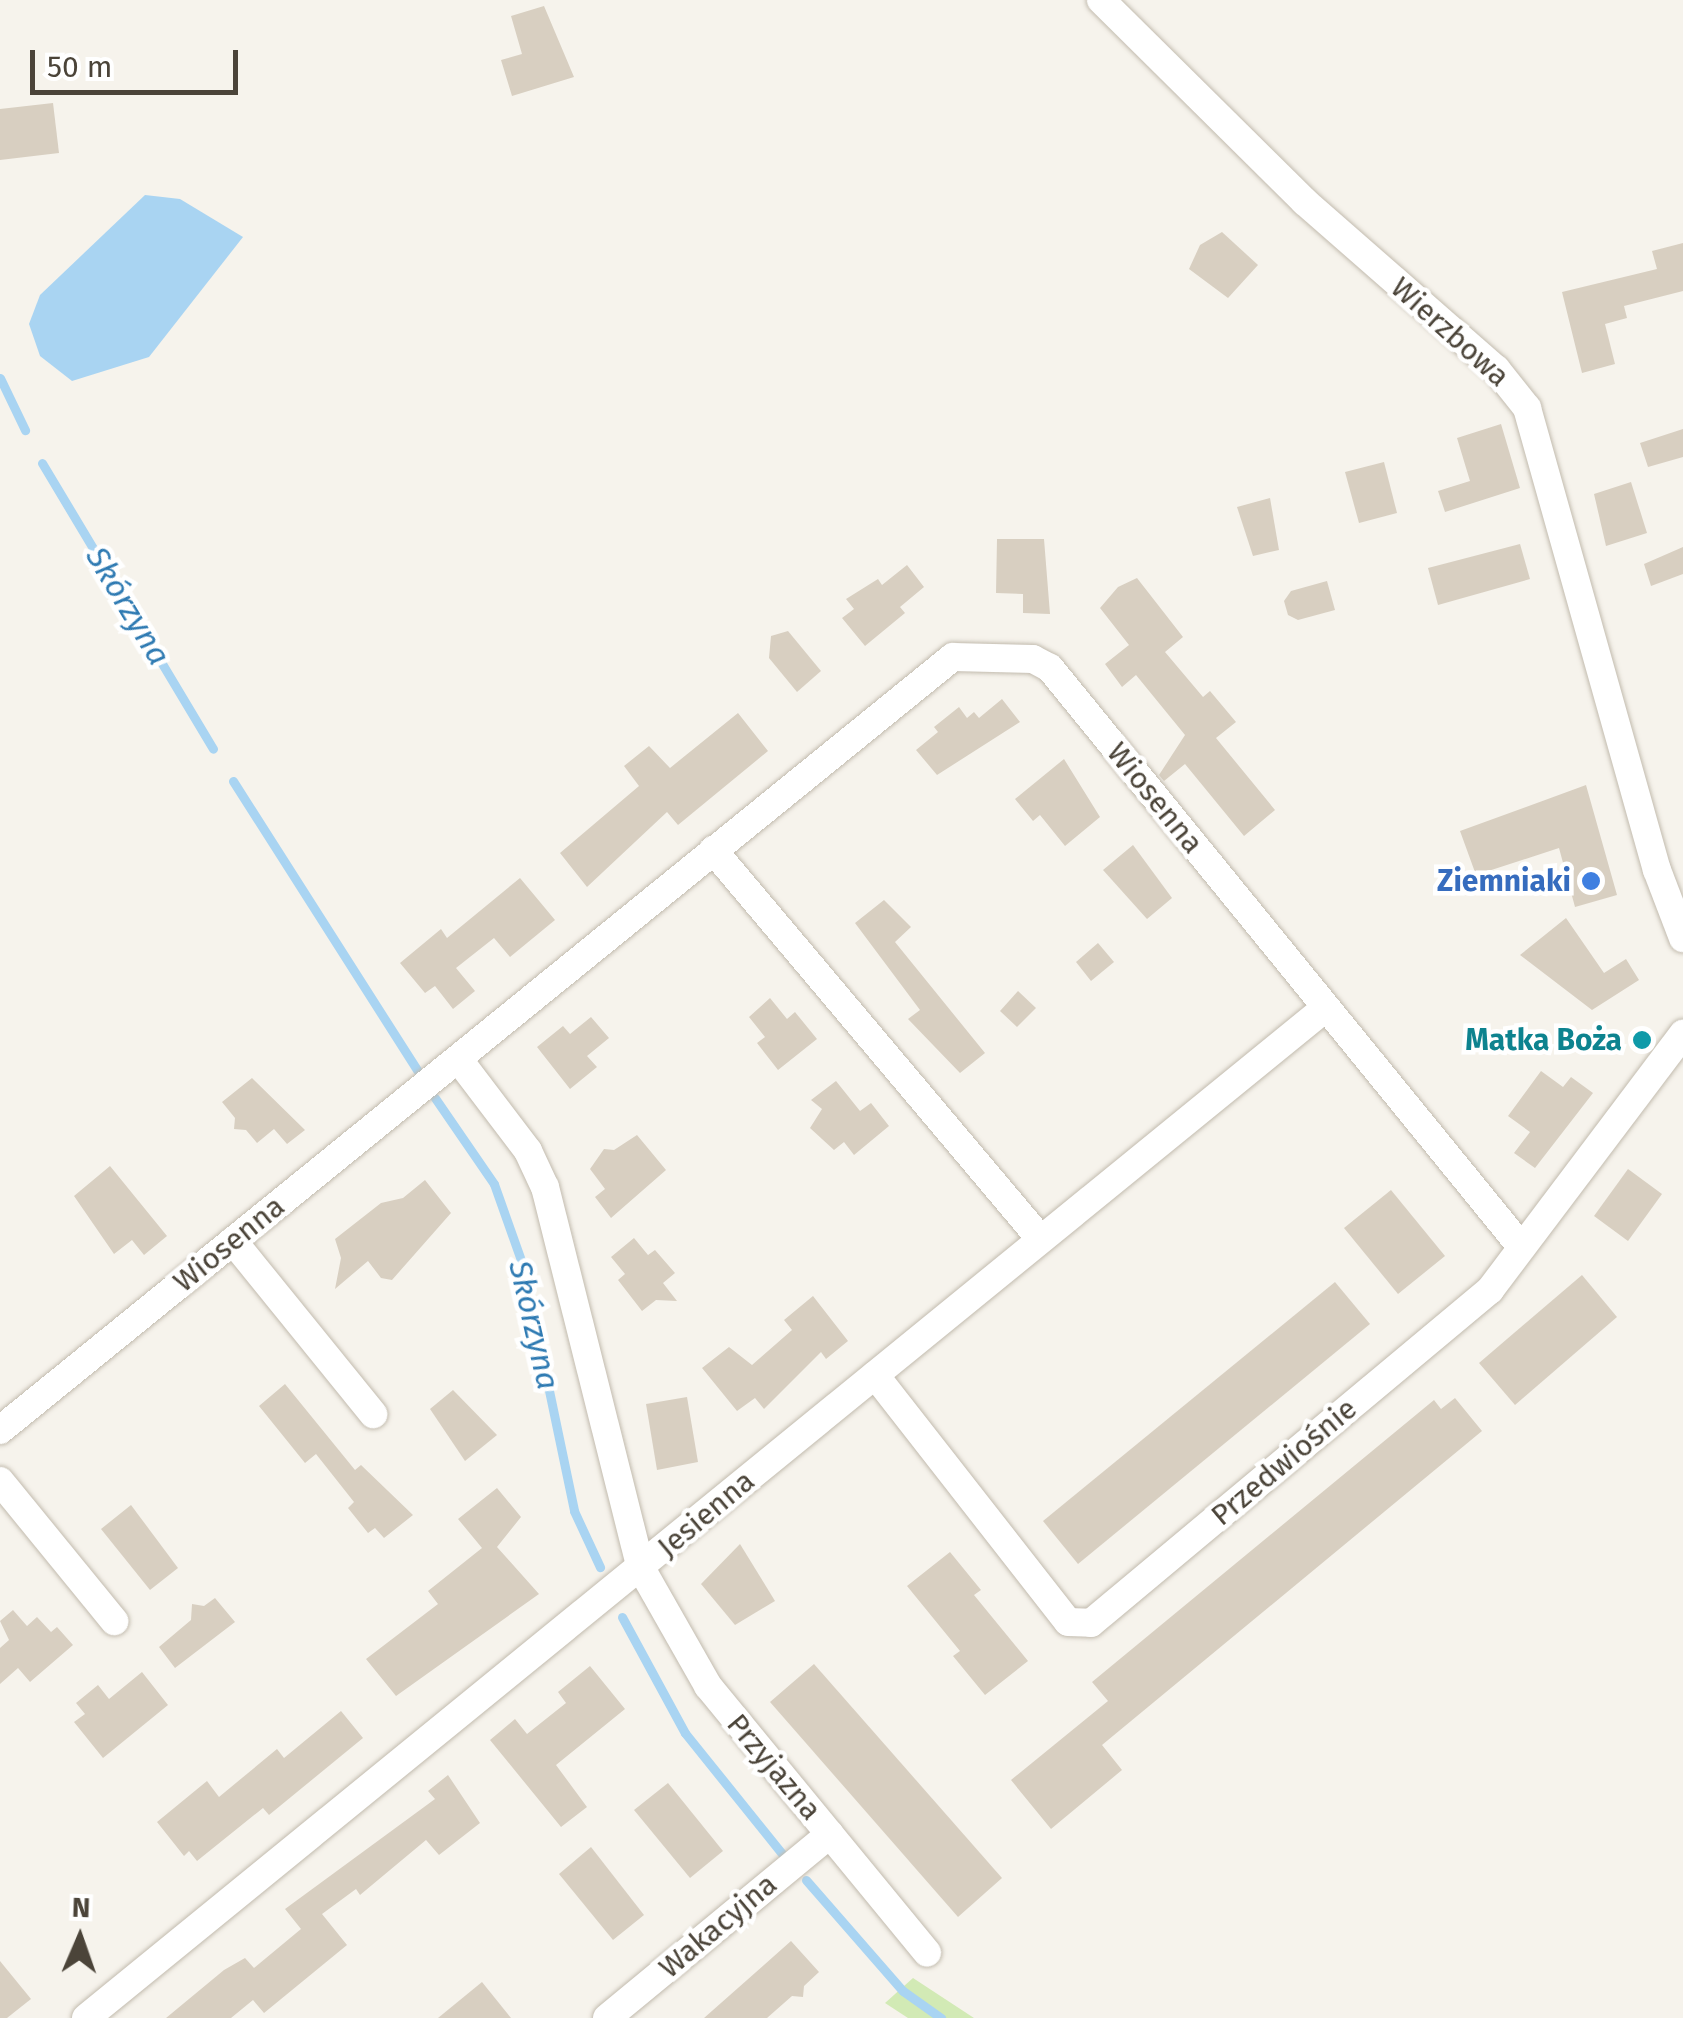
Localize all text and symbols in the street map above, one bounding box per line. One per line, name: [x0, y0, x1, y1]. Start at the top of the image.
scale bar: [35, 30, 242, 92]
text: 50 m: [47, 49, 112, 85]
street label: Wierzbowa: [1383, 270, 1517, 394]
water label: Skórzyna: [78, 540, 178, 672]
street label: Wiosenna: [1099, 735, 1211, 861]
place label: Ziemniaki: [1437, 863, 1571, 899]
marker: Ziemniaki: [1580, 870, 1602, 892]
place label: Matka Boża: [1465, 1022, 1622, 1058]
marker: Matka Boża: [1631, 1029, 1653, 1051]
street label: Wiosenna: [166, 1188, 292, 1300]
water label: Skórzyna: [501, 1257, 567, 1393]
street label: Przedwiośnie: [1204, 1391, 1364, 1533]
street label: Jesienna: [650, 1463, 762, 1565]
street label: Przyjazna: [719, 1707, 829, 1827]
street label: Wakacyjna: [652, 1866, 784, 1986]
north arrow: [30, 1888, 130, 1988]
text: N: [71, 1891, 91, 1924]

